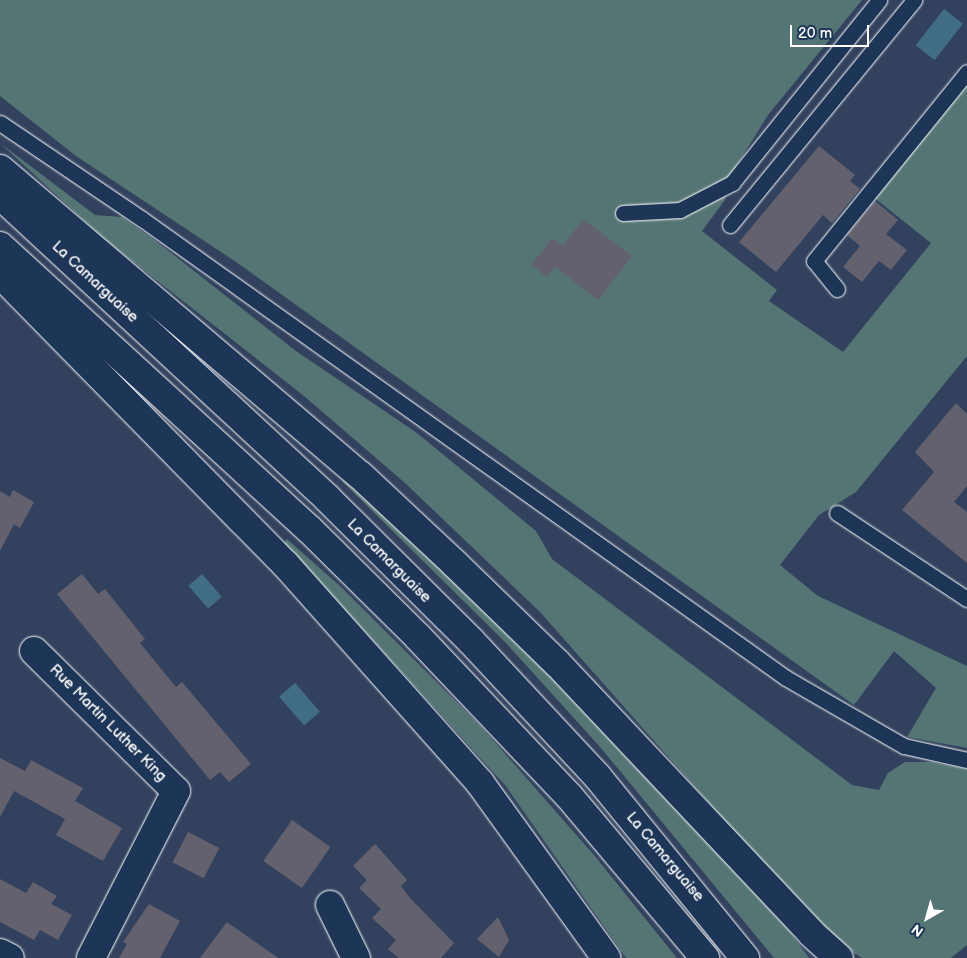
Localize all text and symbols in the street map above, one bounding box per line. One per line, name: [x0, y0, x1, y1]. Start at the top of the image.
scale bar: [792, 15, 871, 47]
text: 20 m: [798, 24, 832, 43]
street label: La Camarguaise: [48, 237, 142, 327]
street label: La Camarguaise: [343, 515, 435, 607]
street label: Rue Martin Luther King: [46, 661, 170, 785]
street label: La Camarguaise: [622, 809, 708, 905]
north arrow: [902, 893, 952, 943]
text: N: [908, 920, 927, 940]

